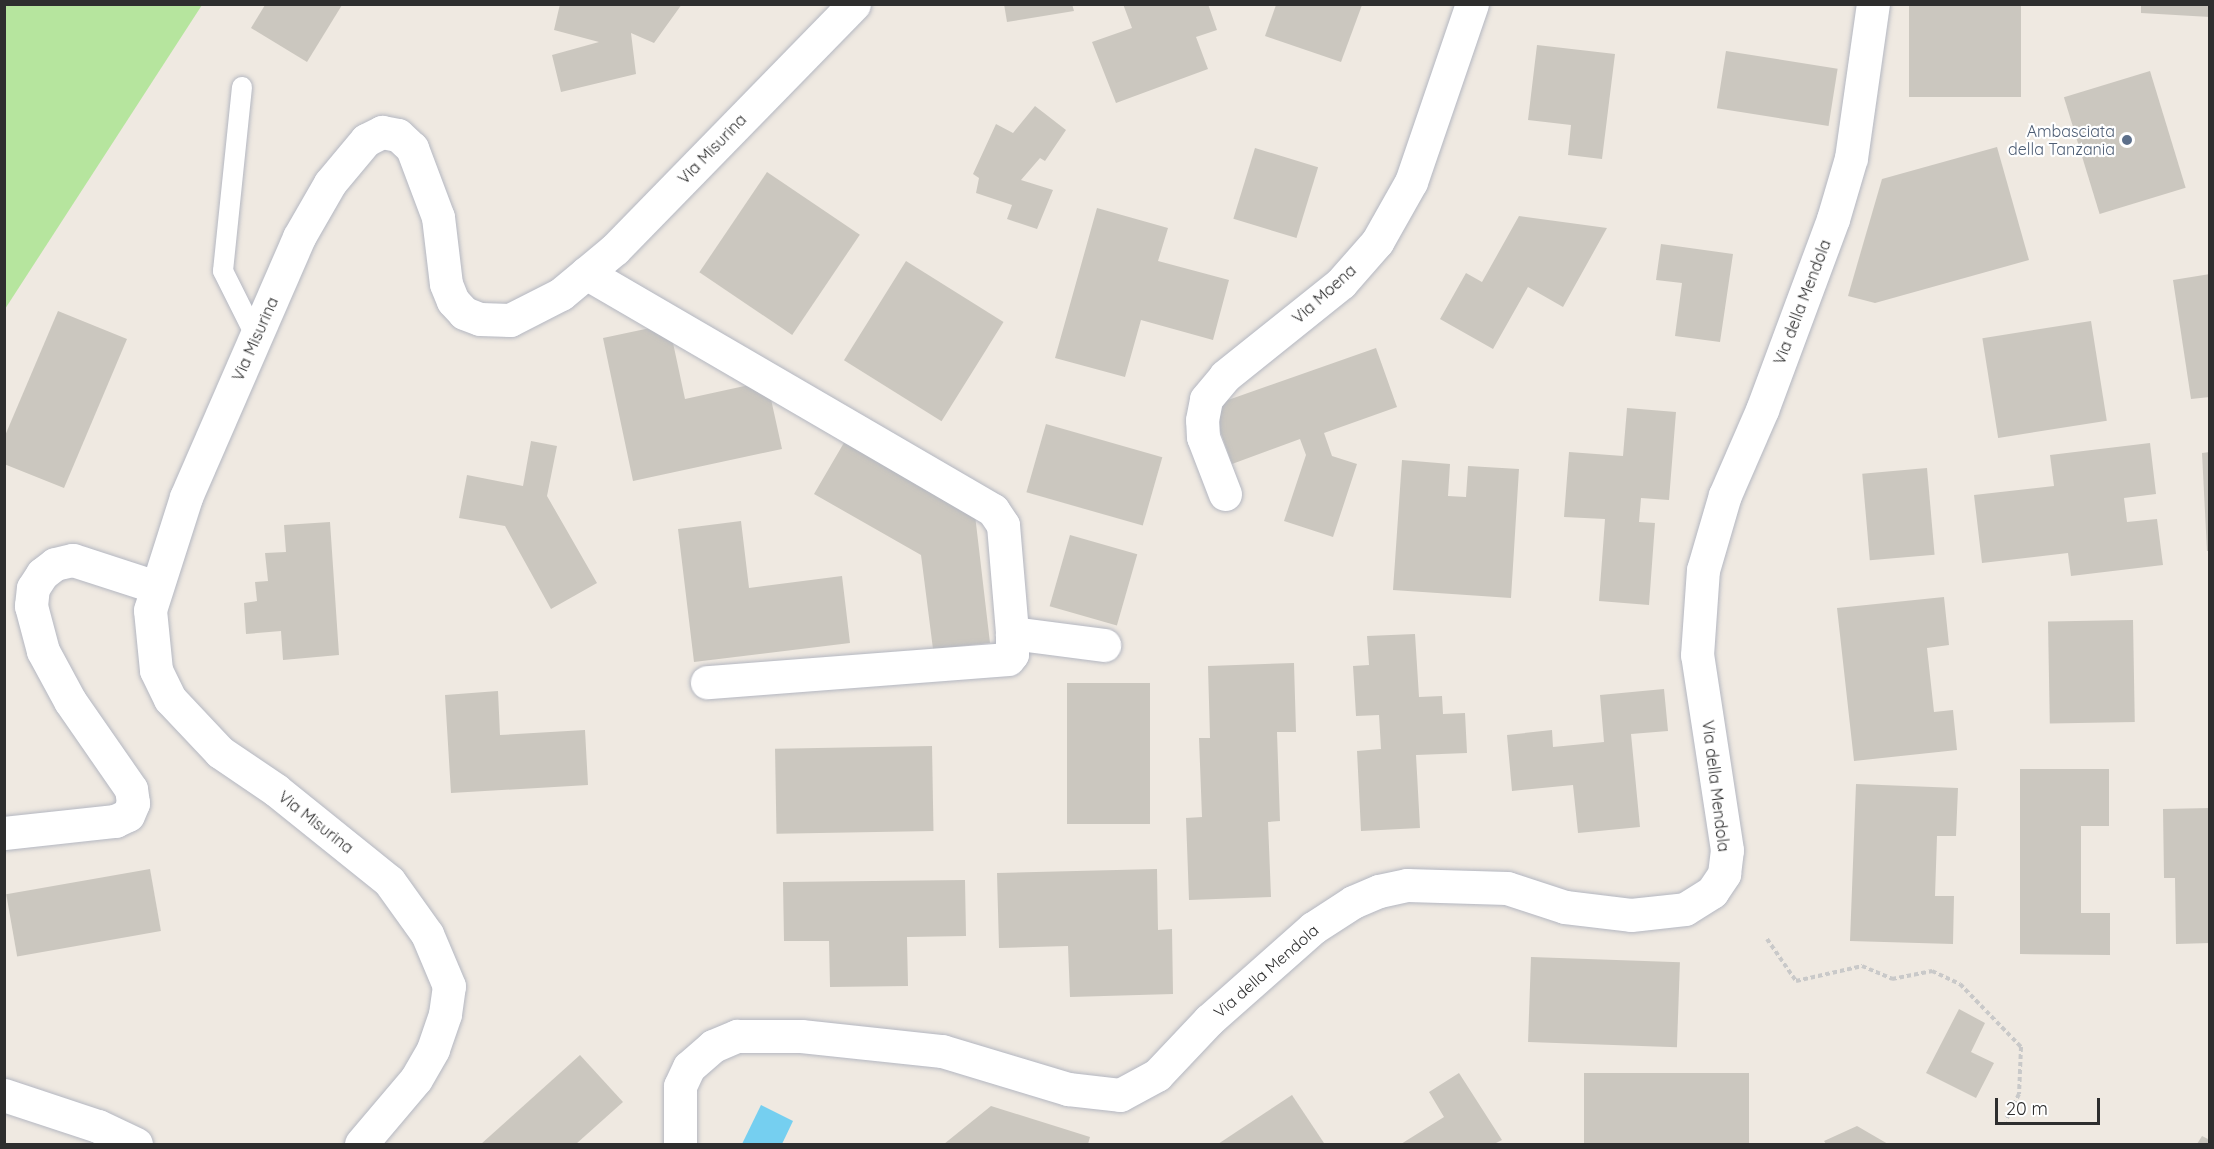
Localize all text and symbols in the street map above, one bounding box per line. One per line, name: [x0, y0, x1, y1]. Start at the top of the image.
street label: Via Misurina: [674, 110, 750, 188]
place label: Ambasciata della Tanzania: [2008, 121, 2115, 159]
marker: Ambasciata della Tanzania: [2120, 133, 2134, 147]
street label: Via della Mendola: [1769, 237, 1835, 367]
street label: Via Moena: [1288, 260, 1360, 328]
street label: Via Misurina: [228, 294, 282, 384]
street label: Via della Mendola: [1698, 719, 1734, 853]
street label: Via Misurina: [275, 787, 357, 857]
street label: Via della Mendola: [1210, 920, 1322, 1022]
scale bar: [1998, 1086, 2103, 1124]
text: 20 m: [2006, 1097, 2048, 1120]

